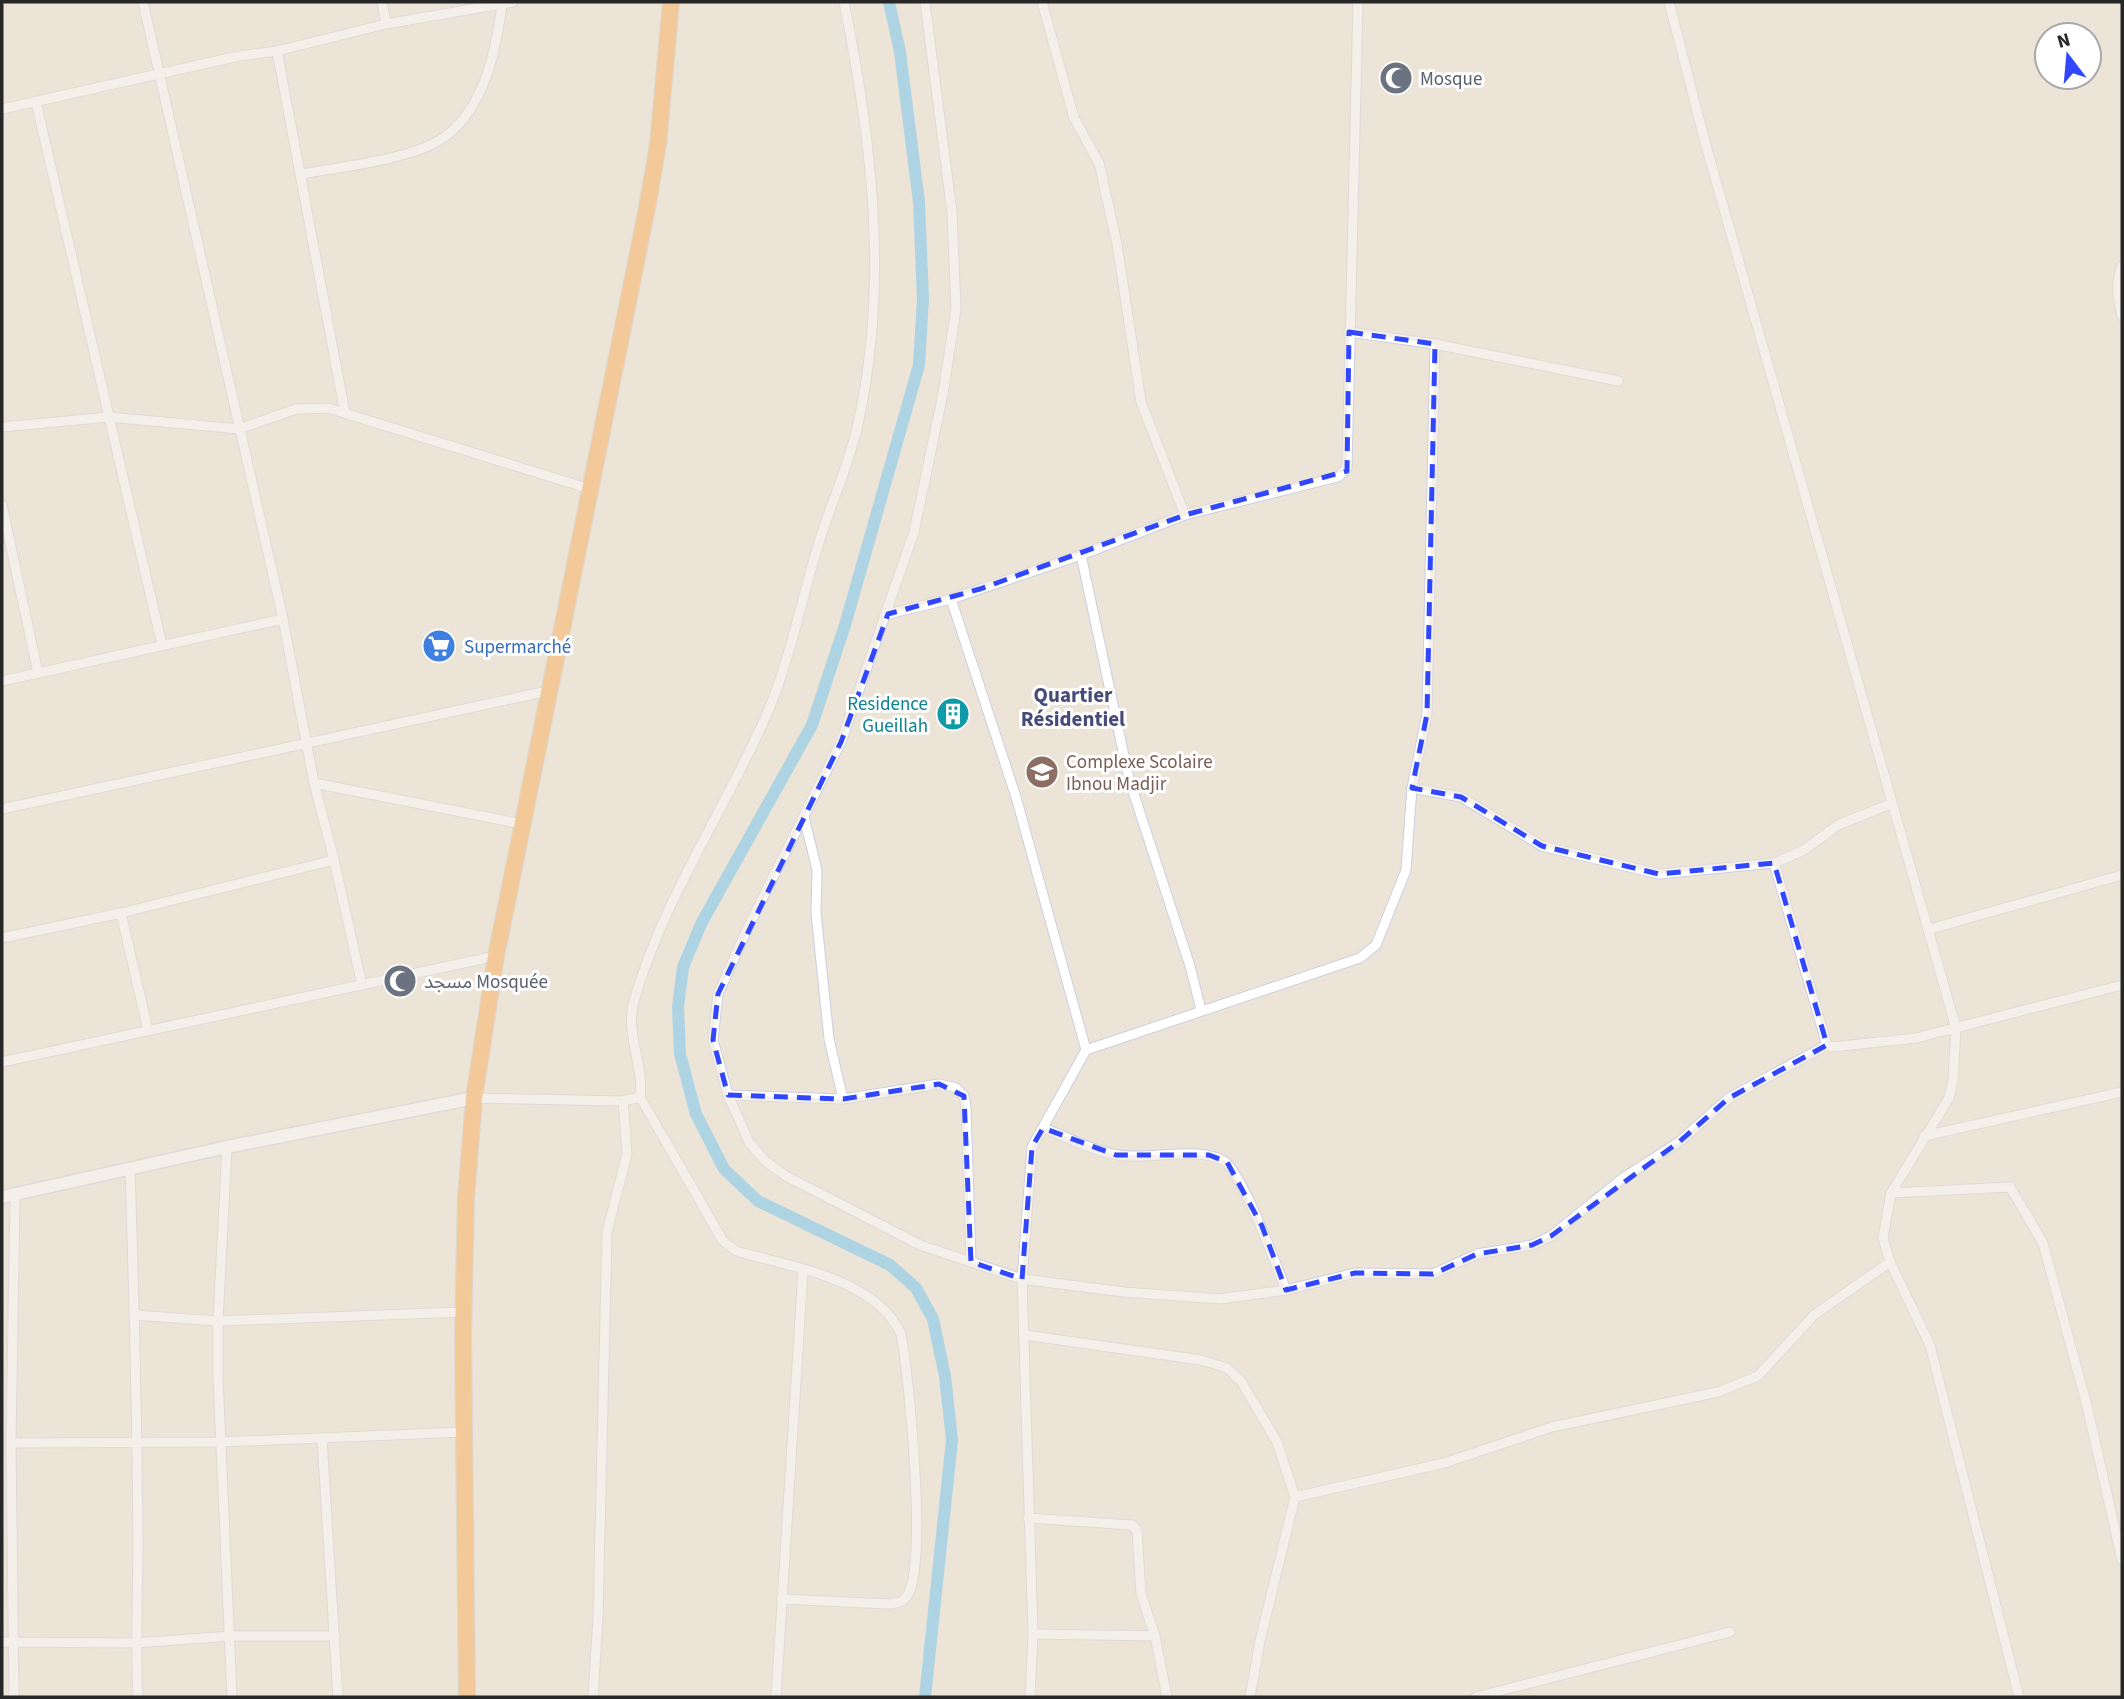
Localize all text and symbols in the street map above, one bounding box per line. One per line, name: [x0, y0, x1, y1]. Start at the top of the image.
north arrow: [2033, 21, 2103, 91]
text: N: [2054, 26, 2074, 56]
mosque icon: Mosque: [1377, 59, 1415, 97]
place label: Mosque: [1420, 66, 1482, 93]
supermarket icon: Supermarché: [420, 627, 458, 665]
place label: Supermarché: [464, 634, 571, 661]
district label: Quartier Résidentiel: [1021, 680, 1125, 734]
place label: Residence Gueillah: [847, 691, 928, 740]
building icon: Residence Gueillah: [934, 695, 972, 733]
place label: Complexe Scolaire Ibnou Madjir: [1066, 749, 1213, 798]
school or university icon: Complexe Scolaire Ibnou Madjir: [1023, 753, 1061, 791]
mosque icon: مسجد Mosquée: [381, 962, 419, 1000]
place label: مسجد Mosquée: [424, 969, 548, 996]

